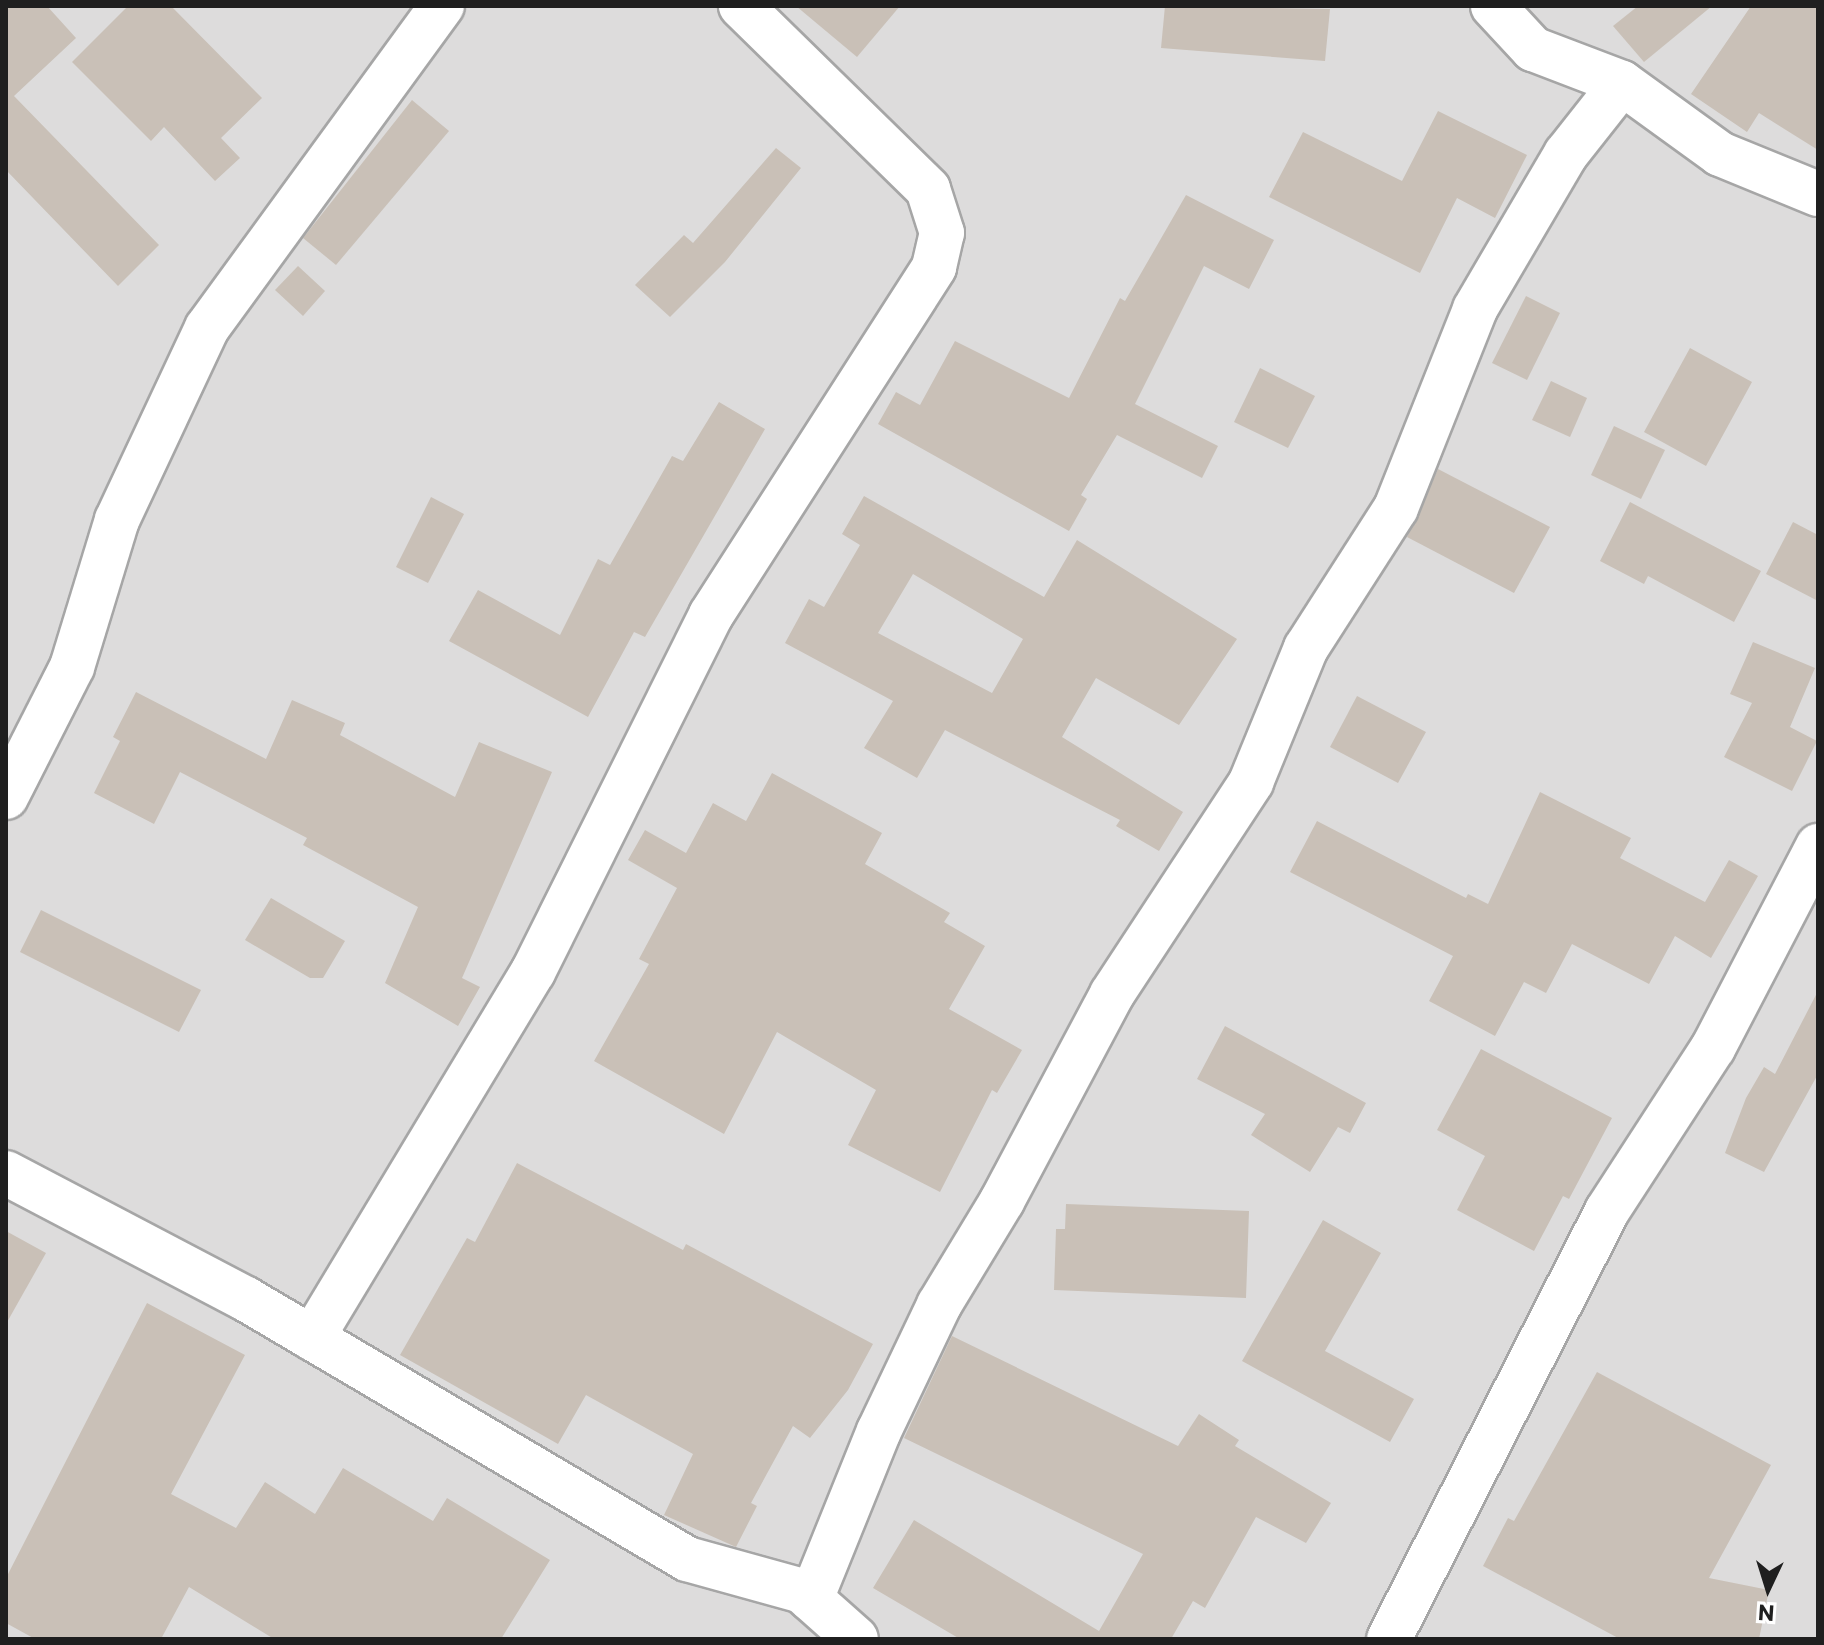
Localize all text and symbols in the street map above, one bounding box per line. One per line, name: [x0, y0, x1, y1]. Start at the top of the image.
north arrow: [1728, 1549, 1808, 1629]
text: N: [1757, 1599, 1775, 1627]

